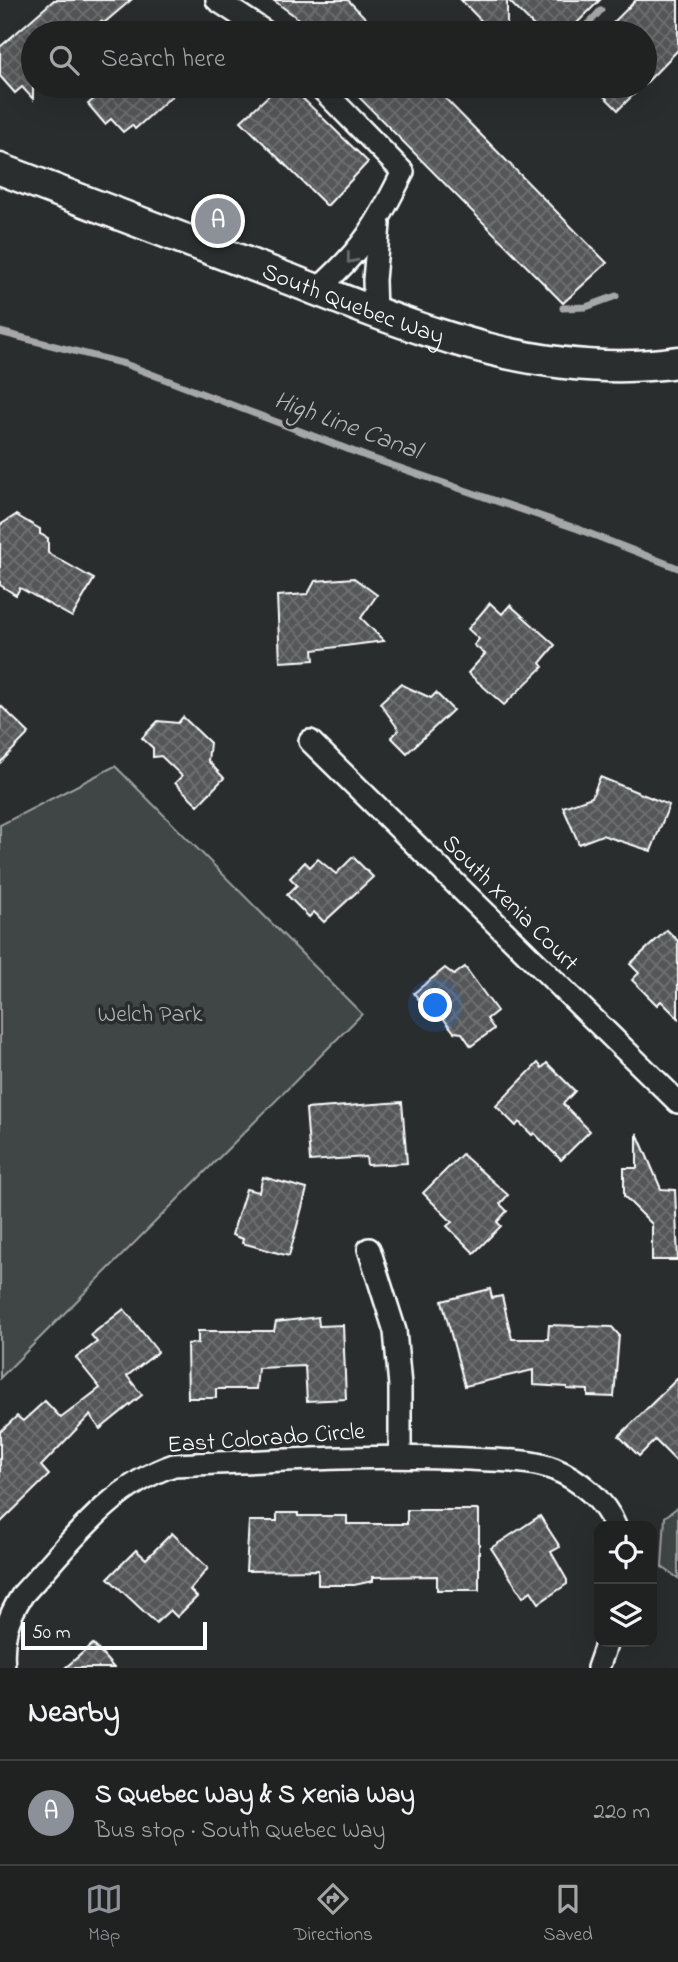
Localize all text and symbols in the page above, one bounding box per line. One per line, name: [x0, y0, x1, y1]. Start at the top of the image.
search box: [21, 21, 657, 98]
icon: search: [45, 41, 83, 79]
text: Search here: [101, 41, 226, 79]
pin: A: [195, 195, 241, 247]
one-way arrow: [347, 251, 360, 263]
street label: South Quebec Way: [256, 255, 448, 356]
water label: High Line Canal: [268, 383, 428, 472]
street label: South Xenia Court: [433, 827, 586, 980]
your location: [418, 988, 452, 1022]
park label: Welch Park: [98, 998, 203, 1033]
street label: East Colorado Circle: [166, 1415, 366, 1464]
map controls: [594, 1521, 657, 1647]
button: locate: [594, 1521, 657, 1584]
button: layers: [594, 1584, 657, 1647]
scale bar: [21, 1619, 206, 1651]
text: 50 m: [32, 1620, 71, 1647]
text: Nearby: [28, 1692, 120, 1736]
text: S Quebec Way & S Xenia Way: [95, 1777, 415, 1815]
text: A: [44, 1796, 58, 1829]
text: 220 m: [594, 1796, 650, 1829]
text: Bus stop · South Quebec Way: [95, 1815, 385, 1848]
tab: Map: [85, 1880, 123, 1949]
tab: Directions: [294, 1880, 373, 1949]
tab: Saved: [543, 1880, 593, 1949]

